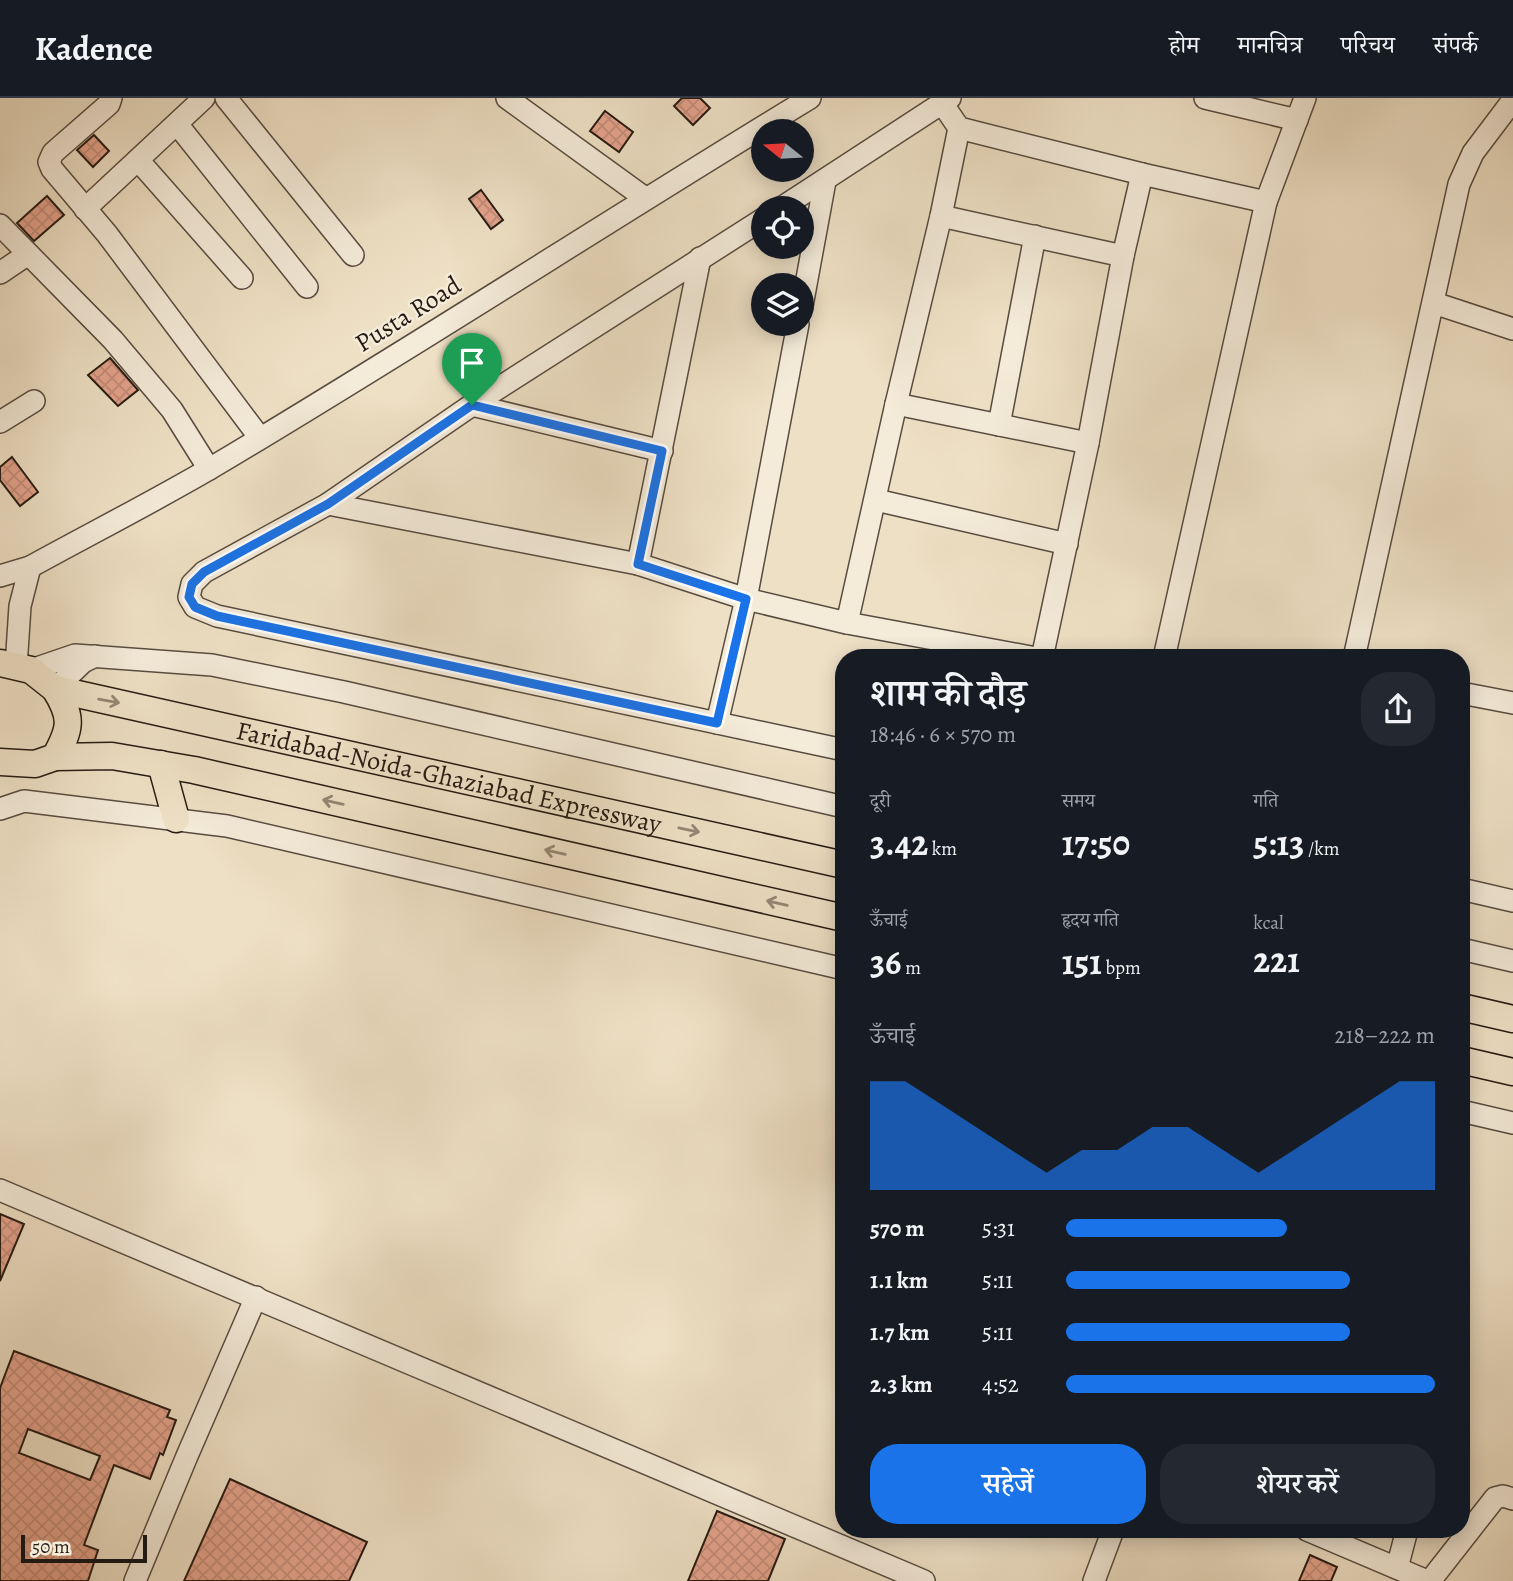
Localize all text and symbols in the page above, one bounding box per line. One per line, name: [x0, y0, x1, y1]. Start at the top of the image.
text: Kadence: [35, 26, 153, 71]
text: होम: [1169, 29, 1199, 61]
text: मानचित्र: [1237, 29, 1303, 61]
text: परिचय: [1341, 29, 1395, 61]
text: संपर्क: [1433, 29, 1478, 61]
north arrow: [751, 119, 814, 182]
map controls: [751, 119, 814, 336]
button: locate: [751, 196, 814, 259]
street label: Pusta Road: [348, 268, 468, 360]
button: layers: [751, 273, 814, 336]
pin: [442, 333, 502, 405]
icon: arrive: [453, 344, 491, 382]
text: शाम की दौड़: [870, 667, 1026, 719]
button: share: [1361, 672, 1435, 746]
one-way arrow: [97, 694, 120, 708]
street label: Faridabad-Noida-Ghaziabad Expressway: [233, 712, 665, 841]
text: 18:46 · 6 × 570 m: [870, 719, 1016, 750]
text: दूरी: [870, 788, 891, 814]
text: समय: [1062, 788, 1095, 814]
text: गति: [1253, 788, 1278, 814]
one-way arrow: [322, 794, 345, 808]
text: 3.42: [870, 819, 928, 867]
text: 17:50: [1062, 819, 1130, 867]
text: 5:13: [1253, 819, 1304, 867]
one-way arrow: [677, 824, 700, 838]
text: km: [928, 836, 957, 862]
text: /km: [1304, 836, 1339, 862]
one-way arrow: [544, 845, 567, 859]
one-way arrow: [766, 896, 789, 909]
text: ऊँचाई: [870, 907, 907, 933]
text: हृदय गति: [1062, 907, 1119, 933]
text: kcal: [1253, 910, 1284, 936]
text: 221: [1253, 936, 1300, 984]
text: 36: [870, 938, 901, 986]
text: 151: [1062, 938, 1102, 986]
text: m: [901, 955, 921, 981]
text: bpm: [1102, 955, 1141, 981]
text: ऊँचाई: [870, 1020, 915, 1051]
text: 218–222 m: [1335, 1020, 1435, 1051]
text: 570 m: [870, 1213, 925, 1244]
text: 5:31: [982, 1213, 1015, 1244]
text: 1.1 km: [870, 1265, 928, 1296]
text: 5:11: [982, 1265, 1013, 1296]
text: 1.7 km: [870, 1317, 930, 1348]
text: 5:11: [982, 1317, 1013, 1348]
text: 2.3 km: [870, 1369, 933, 1400]
text: 4:52: [982, 1369, 1019, 1400]
button: सहेजें: [870, 1444, 1146, 1524]
button: शेयर करें: [1160, 1444, 1435, 1524]
scale bar: [21, 1532, 147, 1564]
text: 50 m: [32, 1534, 70, 1560]

